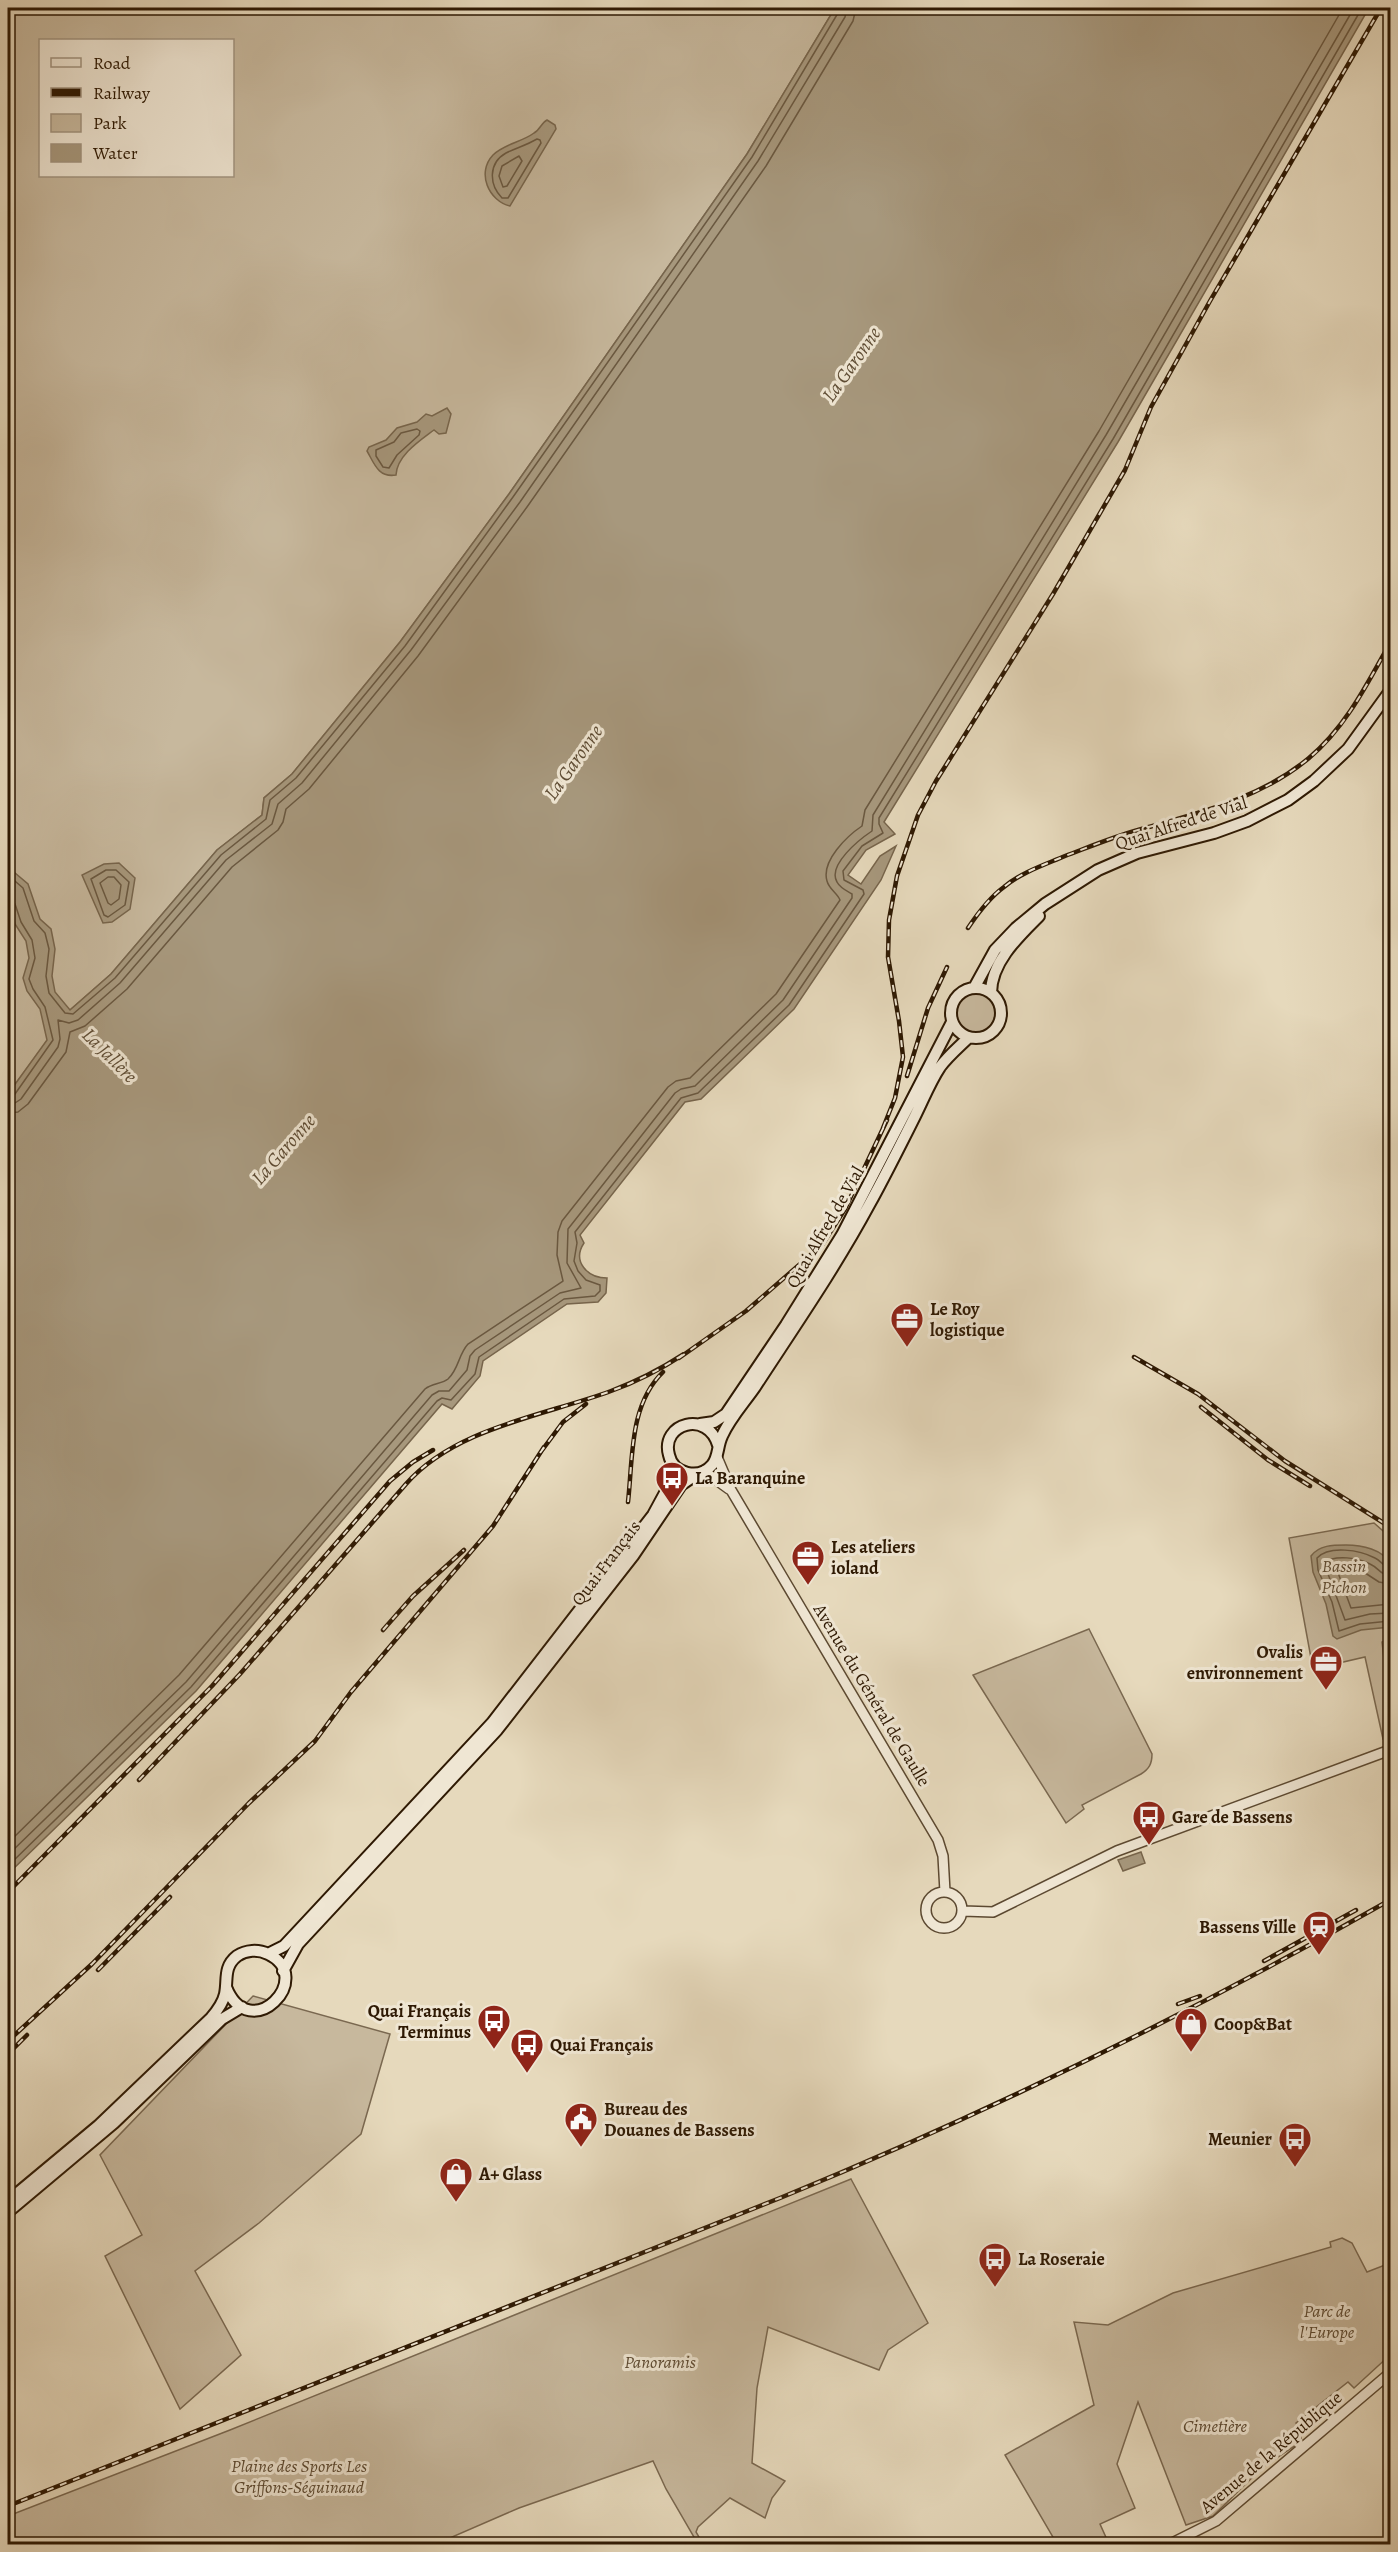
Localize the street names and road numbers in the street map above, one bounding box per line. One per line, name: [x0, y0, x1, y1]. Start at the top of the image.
street label: Quai Alfred de Vial: [1112, 790, 1251, 856]
street label: Quai Alfred de Vial: [780, 1161, 870, 1292]
street label: Quai Français: [566, 1515, 646, 1611]
street label: Avenue du Général de Gaulle: [807, 1598, 936, 1791]
street label: Avenue de la République: [1194, 2386, 1347, 2519]

